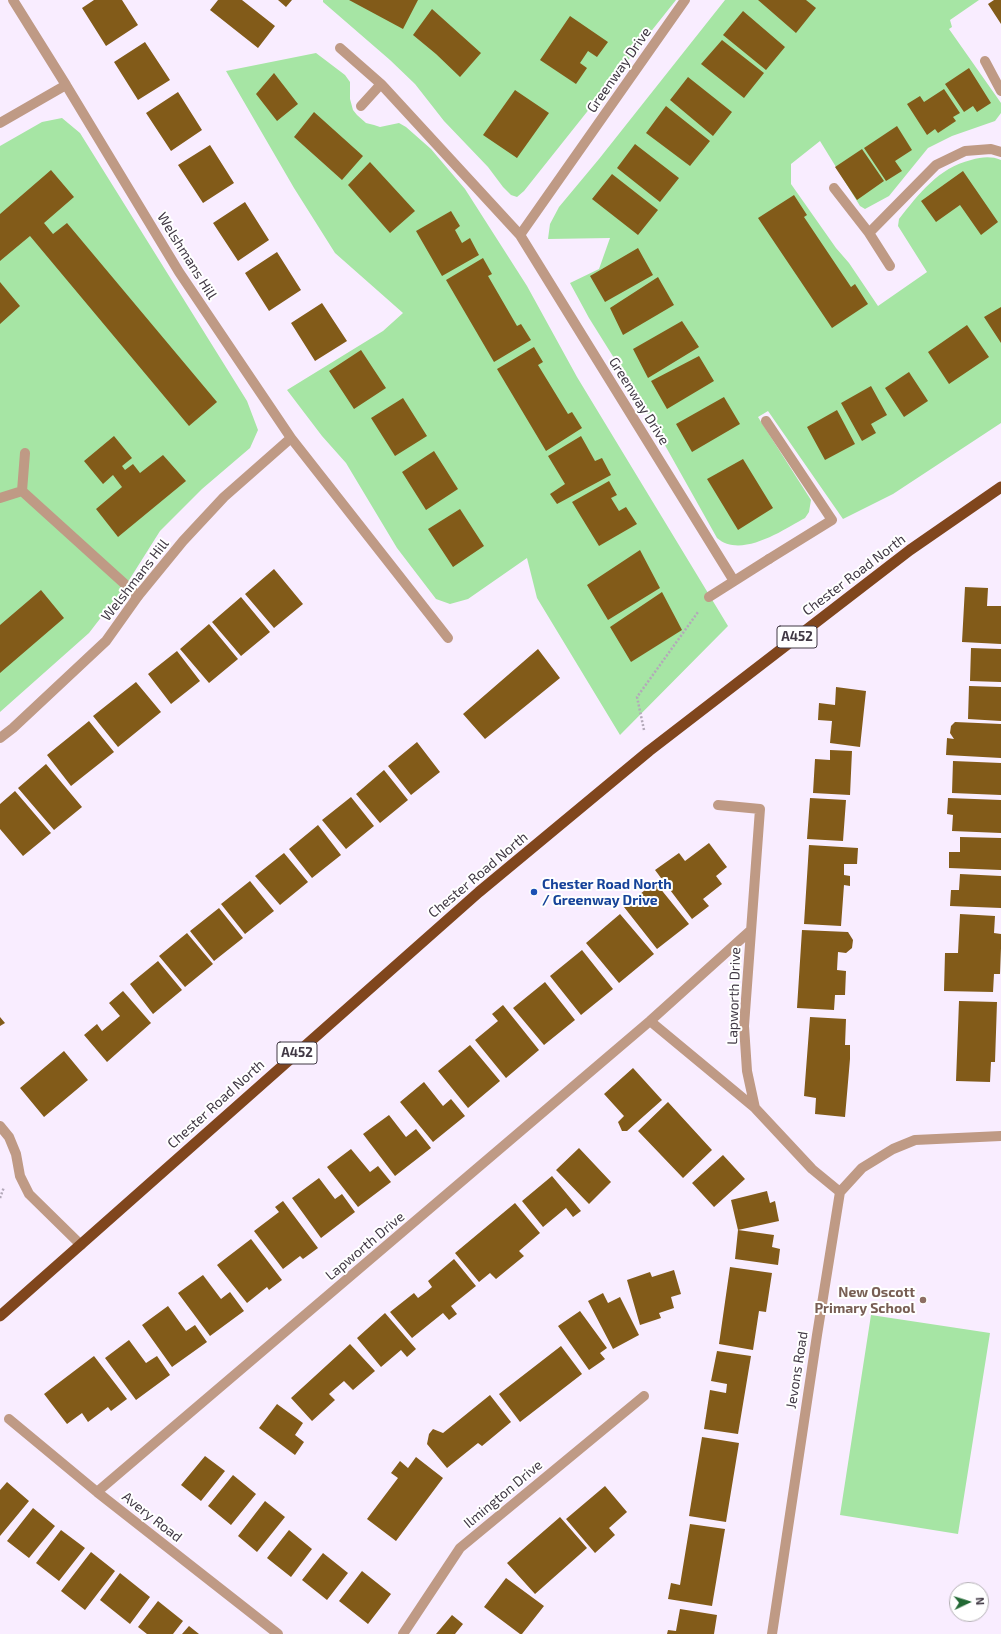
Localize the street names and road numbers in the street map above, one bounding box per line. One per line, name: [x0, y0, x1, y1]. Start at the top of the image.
street label: Greenway Drive: [583, 24, 655, 116]
street label: Welshmans Hill: [154, 209, 220, 303]
street label: Greenway Drive: [605, 354, 673, 448]
street label: Chester Road North: [799, 531, 909, 619]
street label: Welshmans Hill: [98, 536, 172, 624]
road number: A452: [777, 626, 817, 648]
street label: Chester Road North: [425, 829, 531, 921]
street label: Lapworth Drive: [724, 947, 744, 1045]
road number: A452: [277, 1042, 317, 1064]
street label: Chester Road North: [164, 1056, 268, 1152]
street label: Lapworth Drive: [322, 1208, 408, 1284]
street label: Jevons Road: [783, 1330, 811, 1410]
street label: Ilmington Drive: [460, 1456, 546, 1532]
street label: Avery Road: [119, 1488, 185, 1546]

